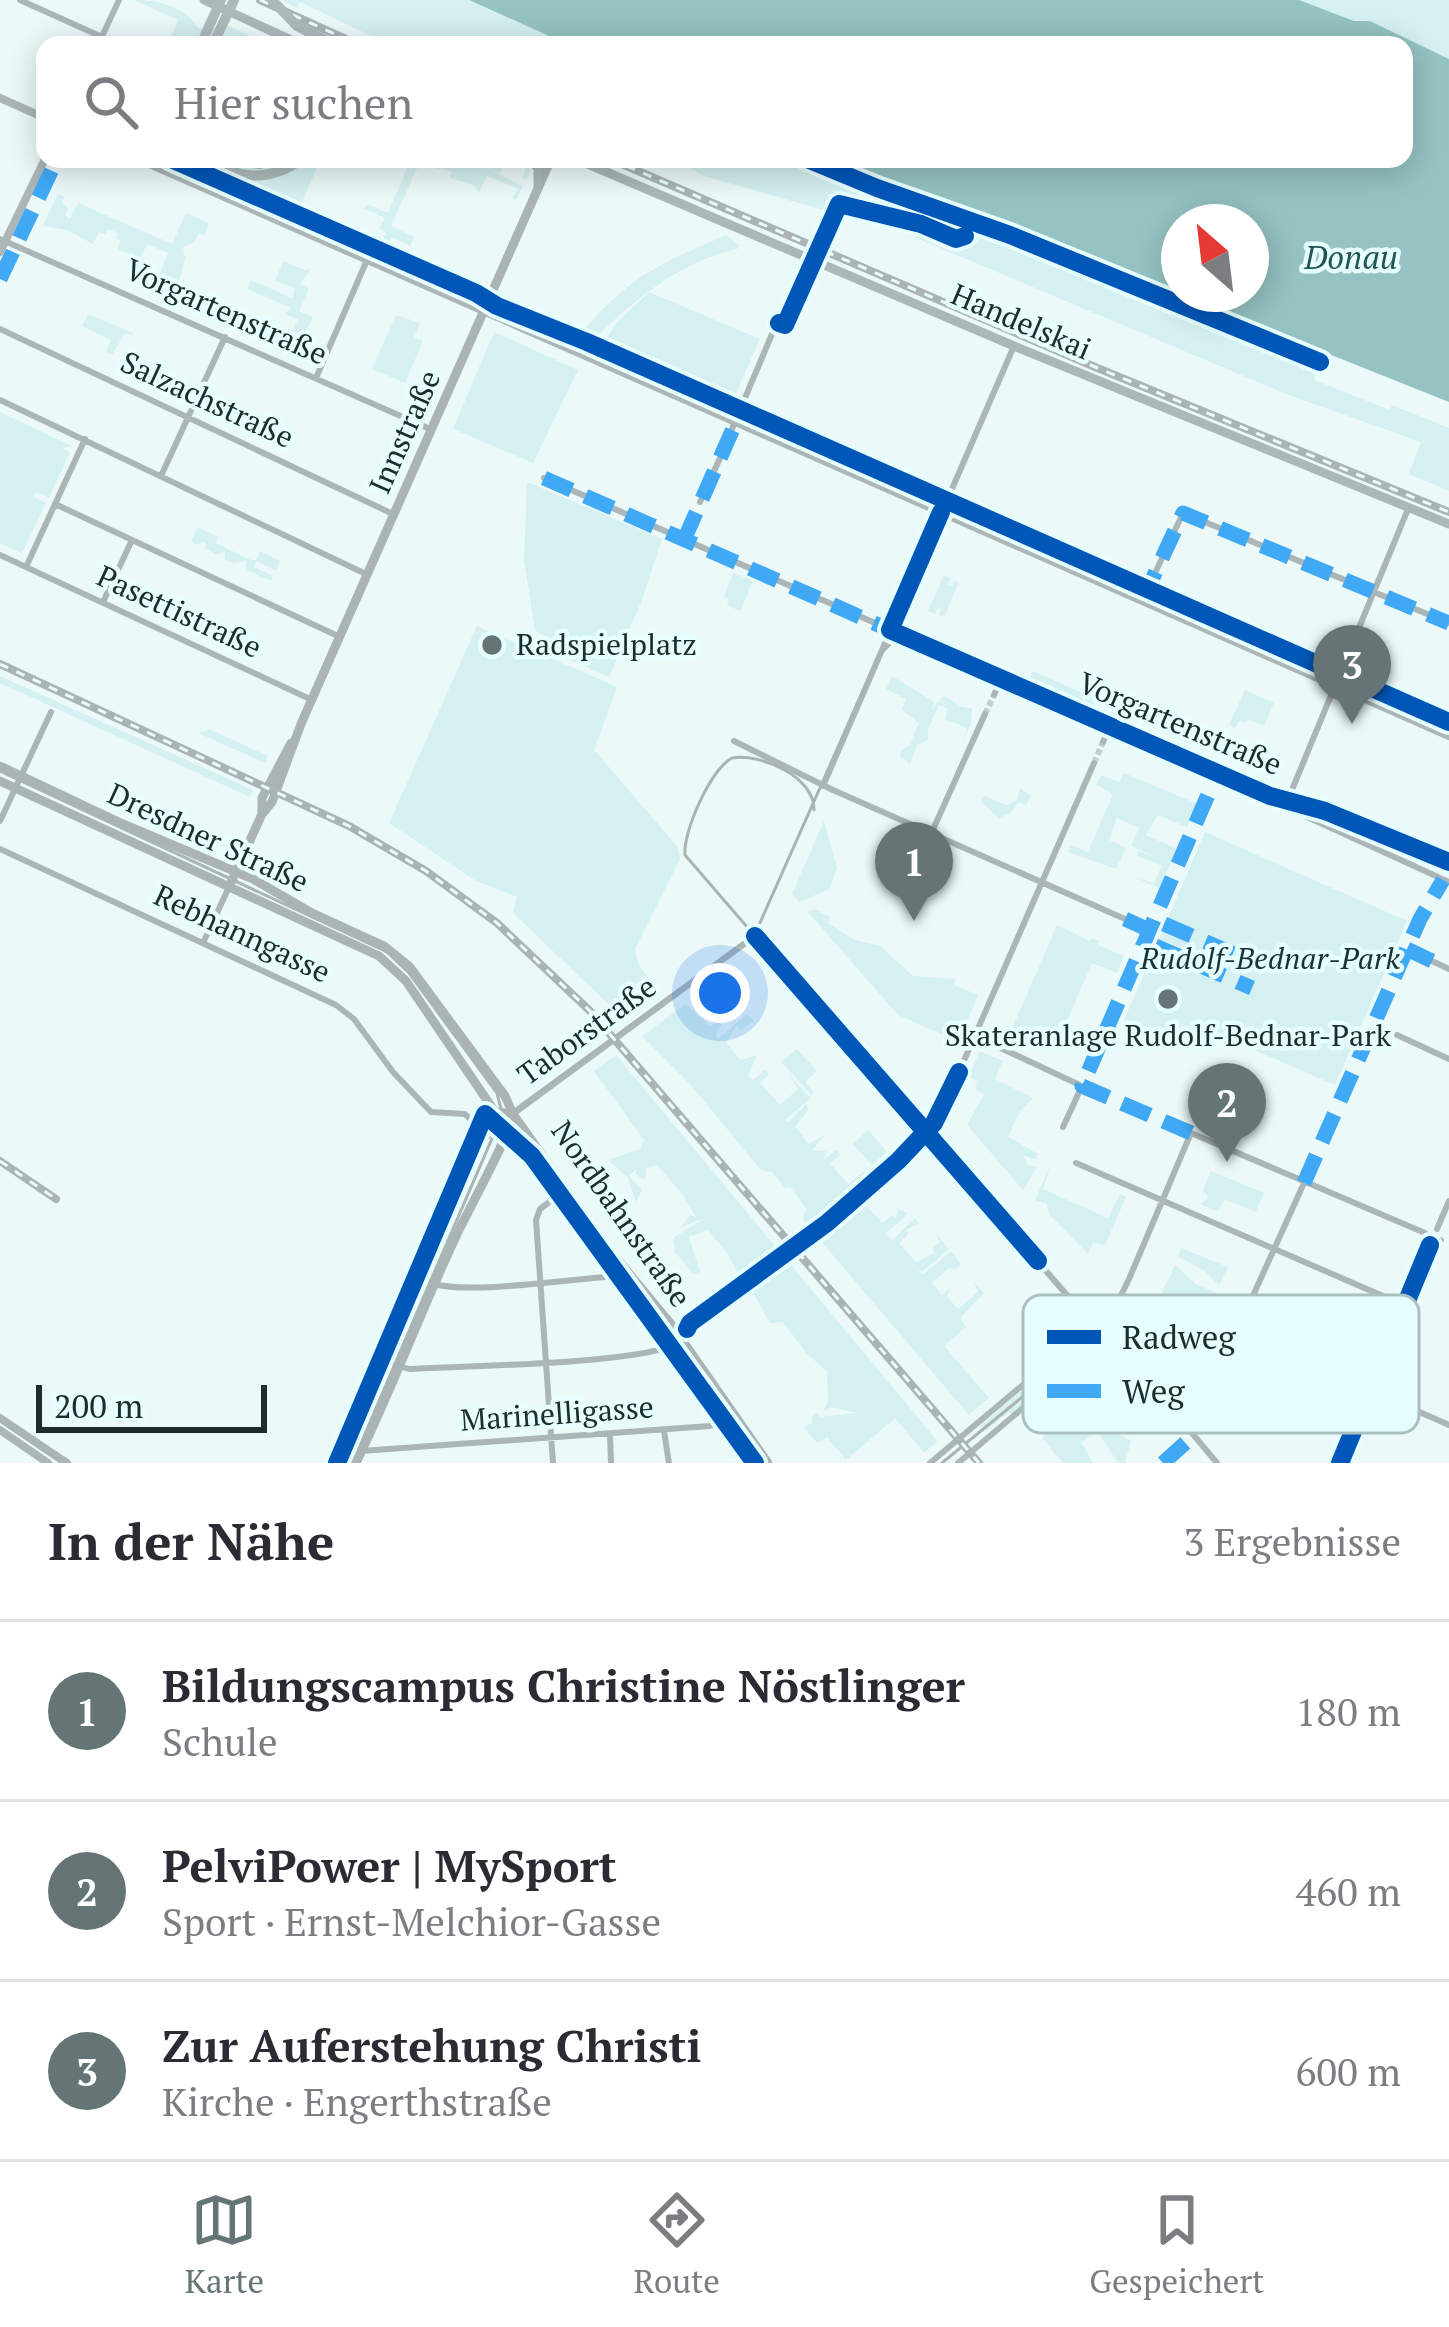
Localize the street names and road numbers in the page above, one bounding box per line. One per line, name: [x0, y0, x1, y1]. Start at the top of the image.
street label: Vorgartenstraße: [119, 249, 334, 374]
street label: Handelskai: [945, 274, 1097, 368]
street label: Salzachstraße: [114, 342, 300, 457]
street label: Innstraße: [359, 364, 449, 500]
street label: Pasettistraße: [91, 555, 268, 667]
street label: Vorgartenstraße: [1073, 662, 1288, 784]
street label: Dresdner Straße: [101, 773, 315, 901]
street label: Rebhanngasse: [148, 875, 337, 991]
street label: Taborstraße: [509, 966, 664, 1094]
street label: Nordbahnstraße: [543, 1112, 701, 1314]
street label: Marinelligasse: [459, 1386, 655, 1440]

